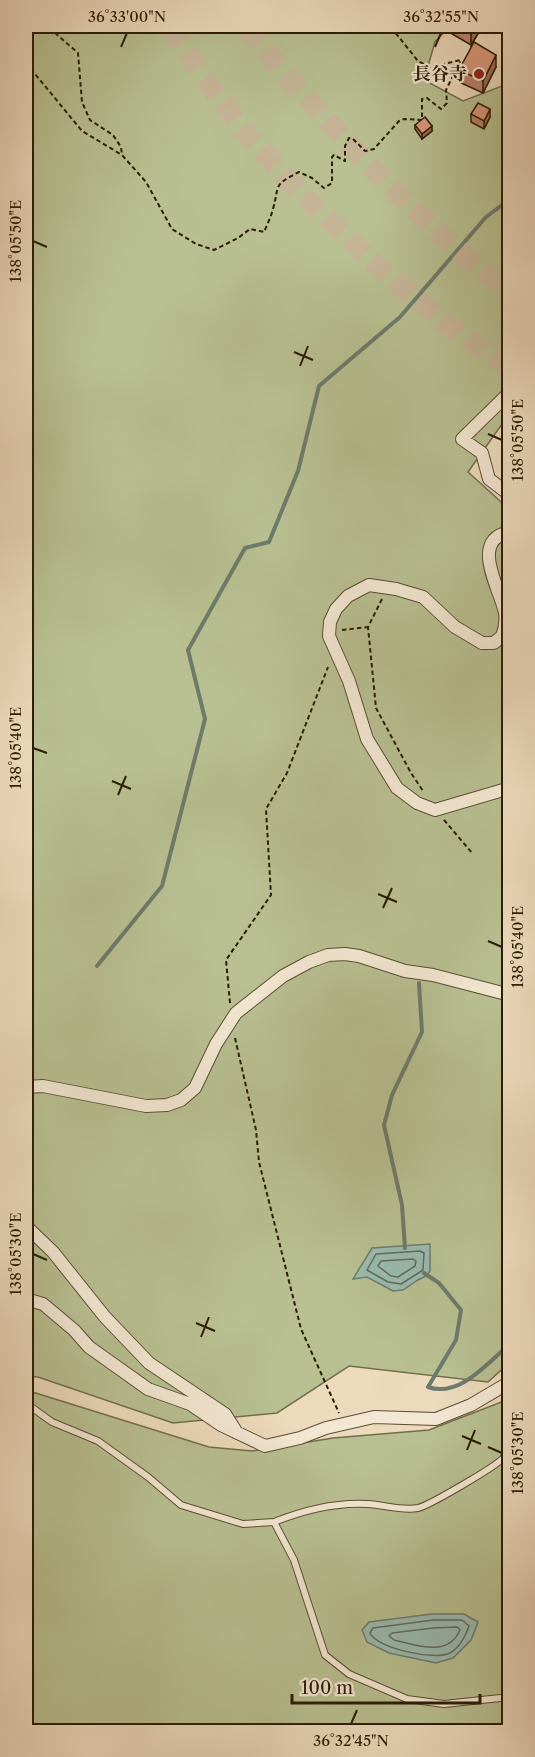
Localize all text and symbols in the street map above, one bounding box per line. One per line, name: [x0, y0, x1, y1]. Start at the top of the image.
text: 36°33'00"N: [88, 7, 166, 26]
text: 36°32'55"N: [403, 7, 479, 26]
place label: 長谷寺: [413, 63, 467, 85]
marker: 長谷寺: [472, 67, 486, 81]
text: 138°05'50"E: [6, 200, 25, 282]
text: 138°05'50"E: [508, 399, 527, 481]
text: 138°05'40"E: [6, 707, 25, 789]
text: 138°05'40"E: [508, 906, 527, 988]
text: 138°05'30"E: [6, 1213, 25, 1295]
text: 138°05'30"E: [508, 1412, 527, 1494]
scale bar: [292, 1667, 480, 1705]
text: 100 m: [301, 1677, 353, 1699]
text: 36°32'45"N: [313, 1731, 389, 1750]

